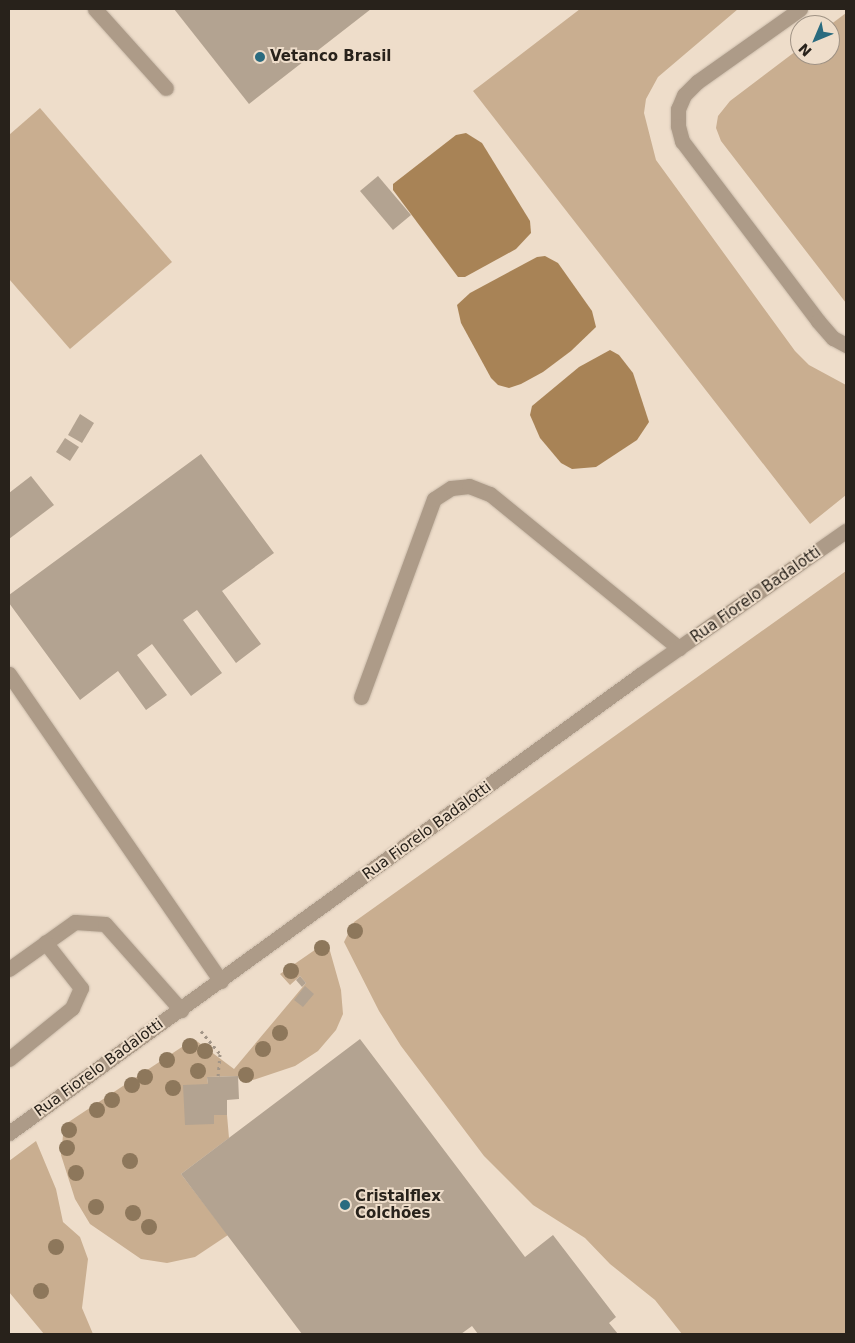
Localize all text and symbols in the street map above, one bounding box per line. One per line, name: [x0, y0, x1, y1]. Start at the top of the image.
north arrow: [790, 15, 840, 65]
text: N: [795, 40, 815, 60]
place label: Vetanco Brasil: [270, 48, 392, 66]
marker: Vetanco Brasil: [254, 51, 266, 63]
street label: Rua Fiorelo Badalotti: [687, 543, 825, 647]
street label: Rua Fiorelo Badalotti: [359, 778, 495, 884]
street label: Rua Fiorelo Badalotti: [31, 1015, 167, 1121]
place label: Cristalflex Colchões: [355, 1187, 441, 1222]
marker: Cristalflex Colchões: [339, 1199, 351, 1211]

